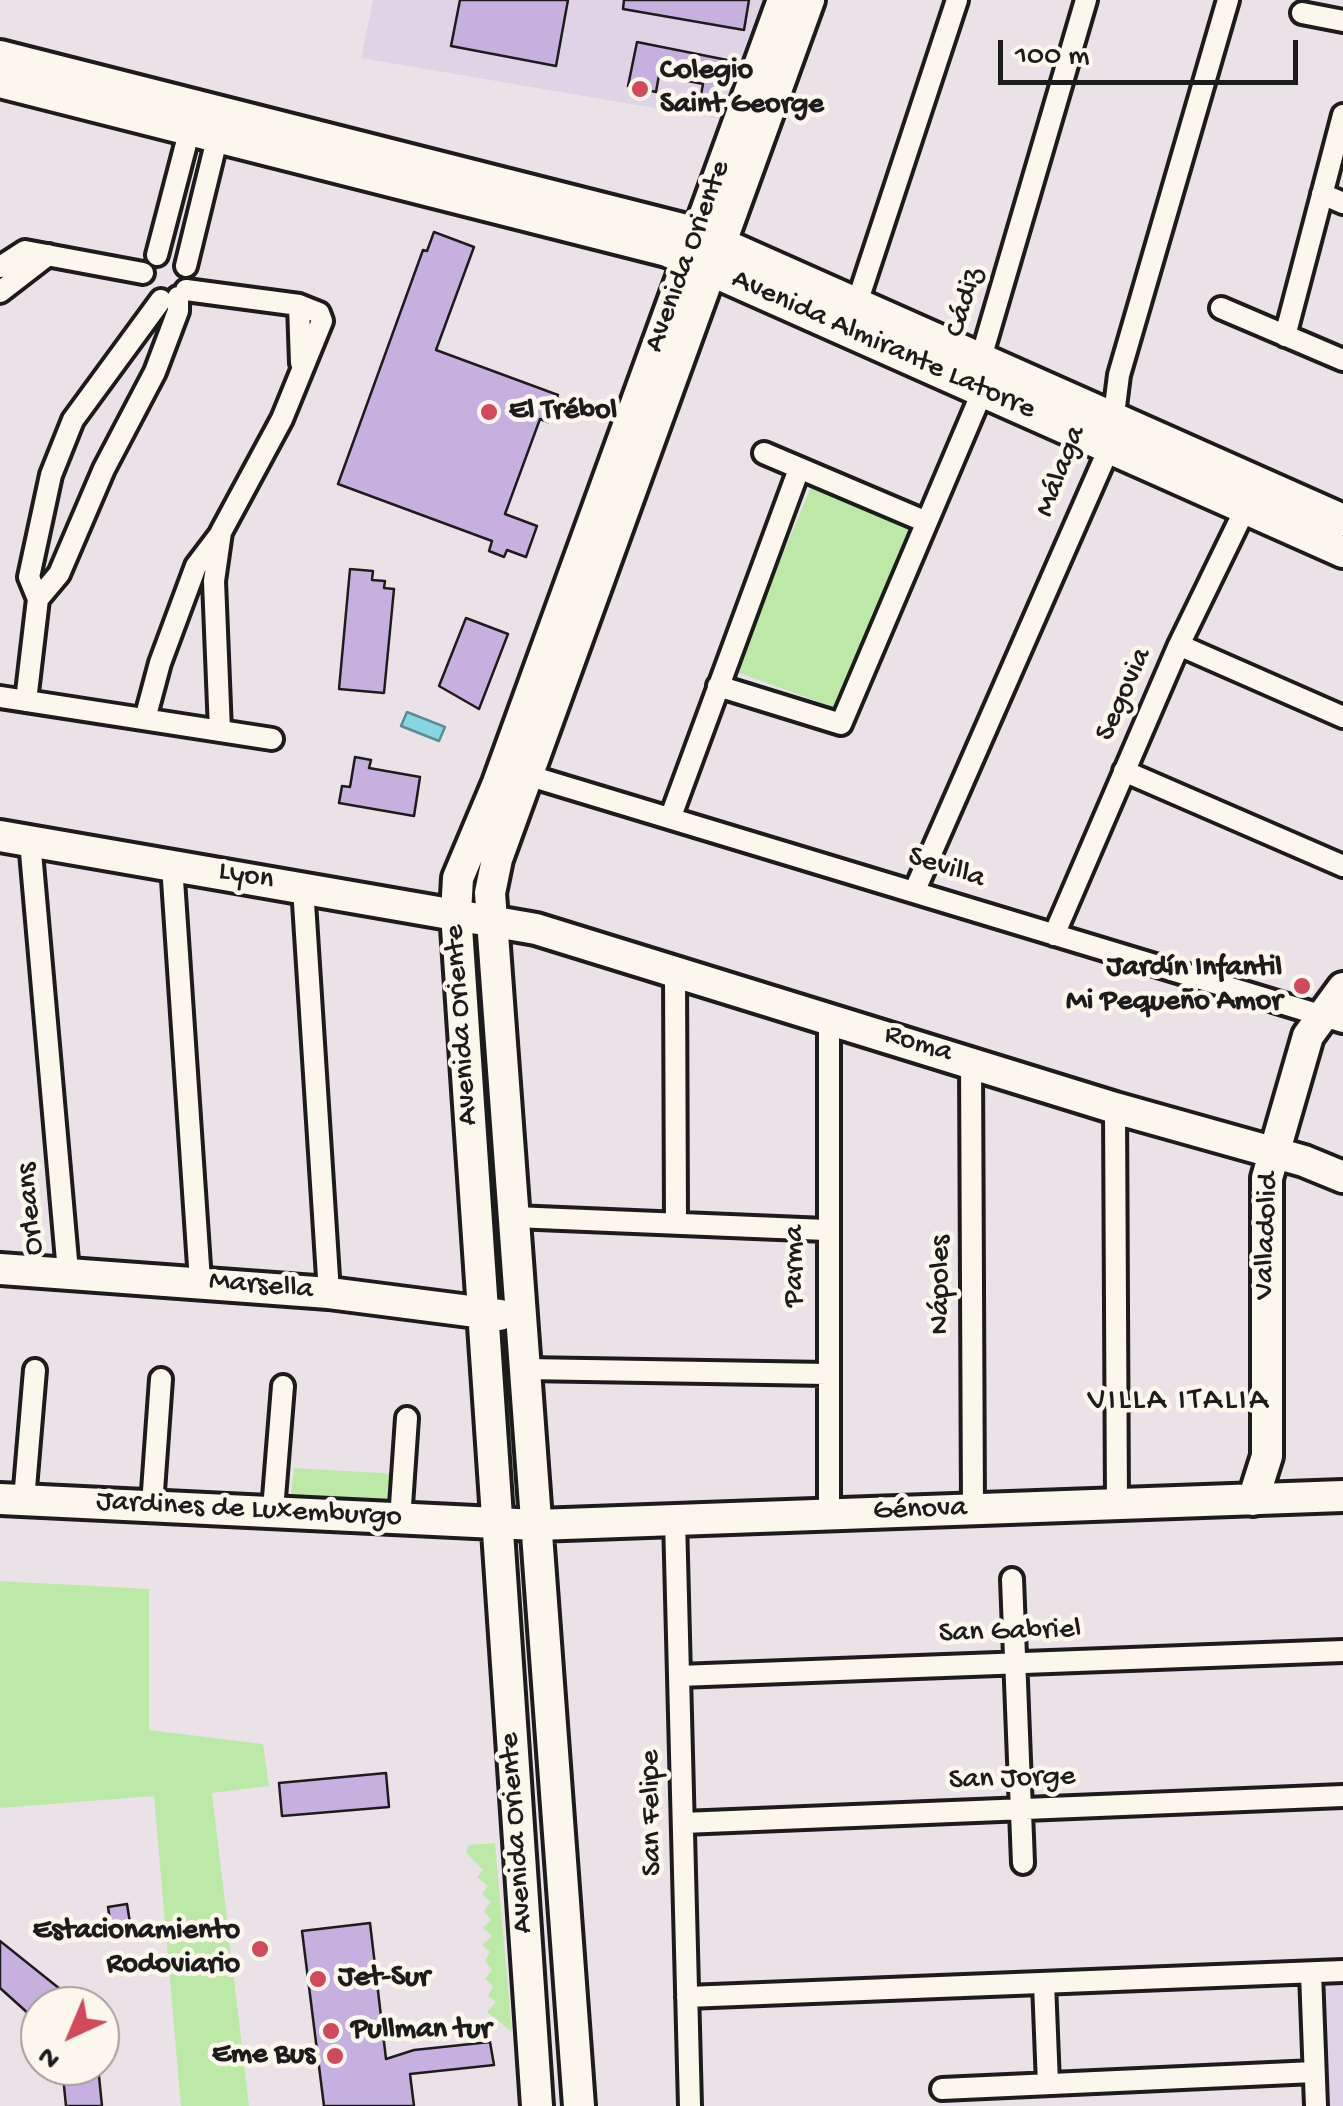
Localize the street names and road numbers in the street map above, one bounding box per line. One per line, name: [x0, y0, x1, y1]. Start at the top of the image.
street label: Avenida Oriente: [638, 156, 740, 358]
street label: Avenida Almirante Latorre: [725, 263, 1041, 429]
street label: Cádiz: [939, 264, 993, 342]
street label: Málaga: [1028, 421, 1096, 523]
street label: Segovia: [1089, 643, 1161, 747]
street label: Sevilla: [903, 840, 989, 898]
street label: Lyon: [216, 854, 276, 900]
street label: Avenida Oriente: [438, 923, 488, 1127]
street label: Roma: [880, 1018, 956, 1072]
street label: Orleans: [10, 1161, 54, 1257]
street label: Valladolid: [1248, 1172, 1288, 1300]
street label: Parma: [778, 1225, 814, 1307]
street label: Nápoles: [924, 1235, 960, 1335]
street label: Marsella: [207, 1265, 315, 1309]
street label: Jardines de Luxemburgo: [95, 1485, 403, 1537]
street label: Génova: [872, 1491, 968, 1531]
street label: San Gabriel: [938, 1613, 1082, 1653]
street label: Avenida Oriente: [493, 1731, 543, 1935]
street label: San Felipe: [634, 1750, 672, 1876]
street label: San Jorge: [948, 1760, 1076, 1800]

